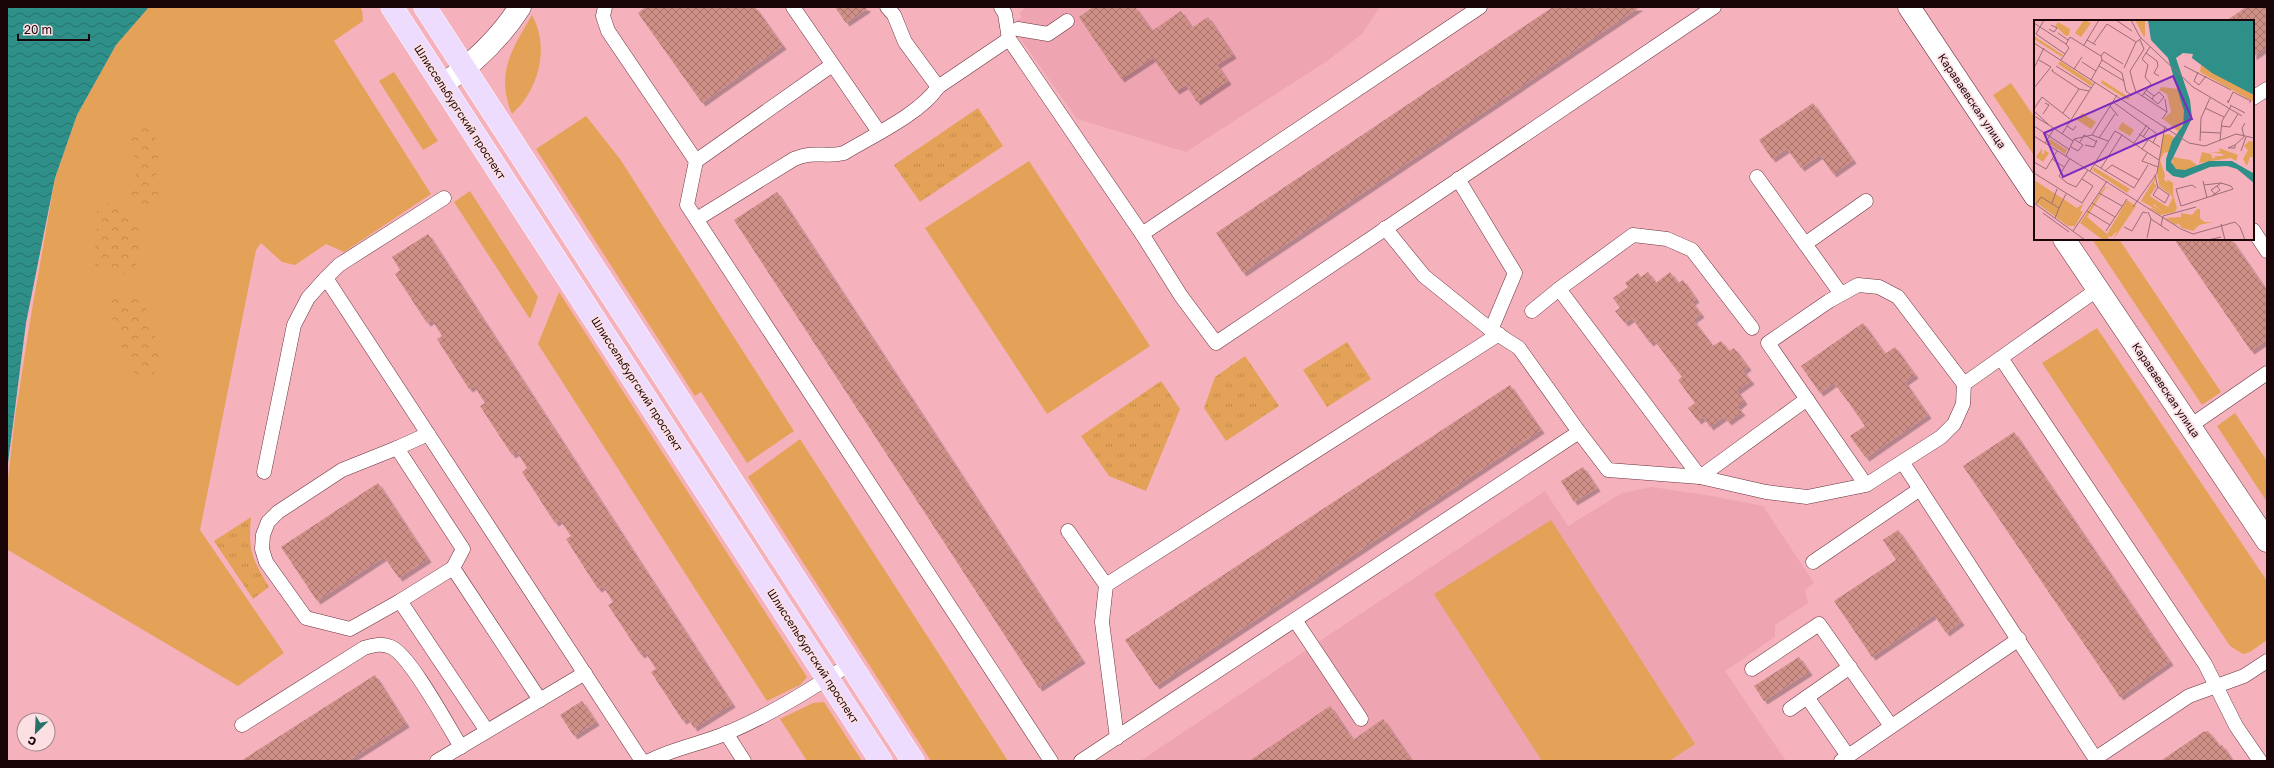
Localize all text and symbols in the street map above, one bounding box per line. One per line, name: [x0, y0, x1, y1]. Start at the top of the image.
scale bar: [18, 16, 89, 42]
inset map: [2034, 20, 2254, 240]
text: 20 m: [24, 22, 52, 37]
street label: Шлиссельбургский проспект: [412, 42, 509, 182]
street label: Караваевская улица: [1936, 51, 2009, 151]
street label: Шлиссельбургский проспект: [589, 314, 686, 454]
street label: Караваевская улица: [2130, 340, 2203, 440]
street label: Шлиссельбургский проспект: [765, 586, 862, 726]
north arrow: [16, 712, 56, 752]
text: С: [25, 734, 38, 749]

